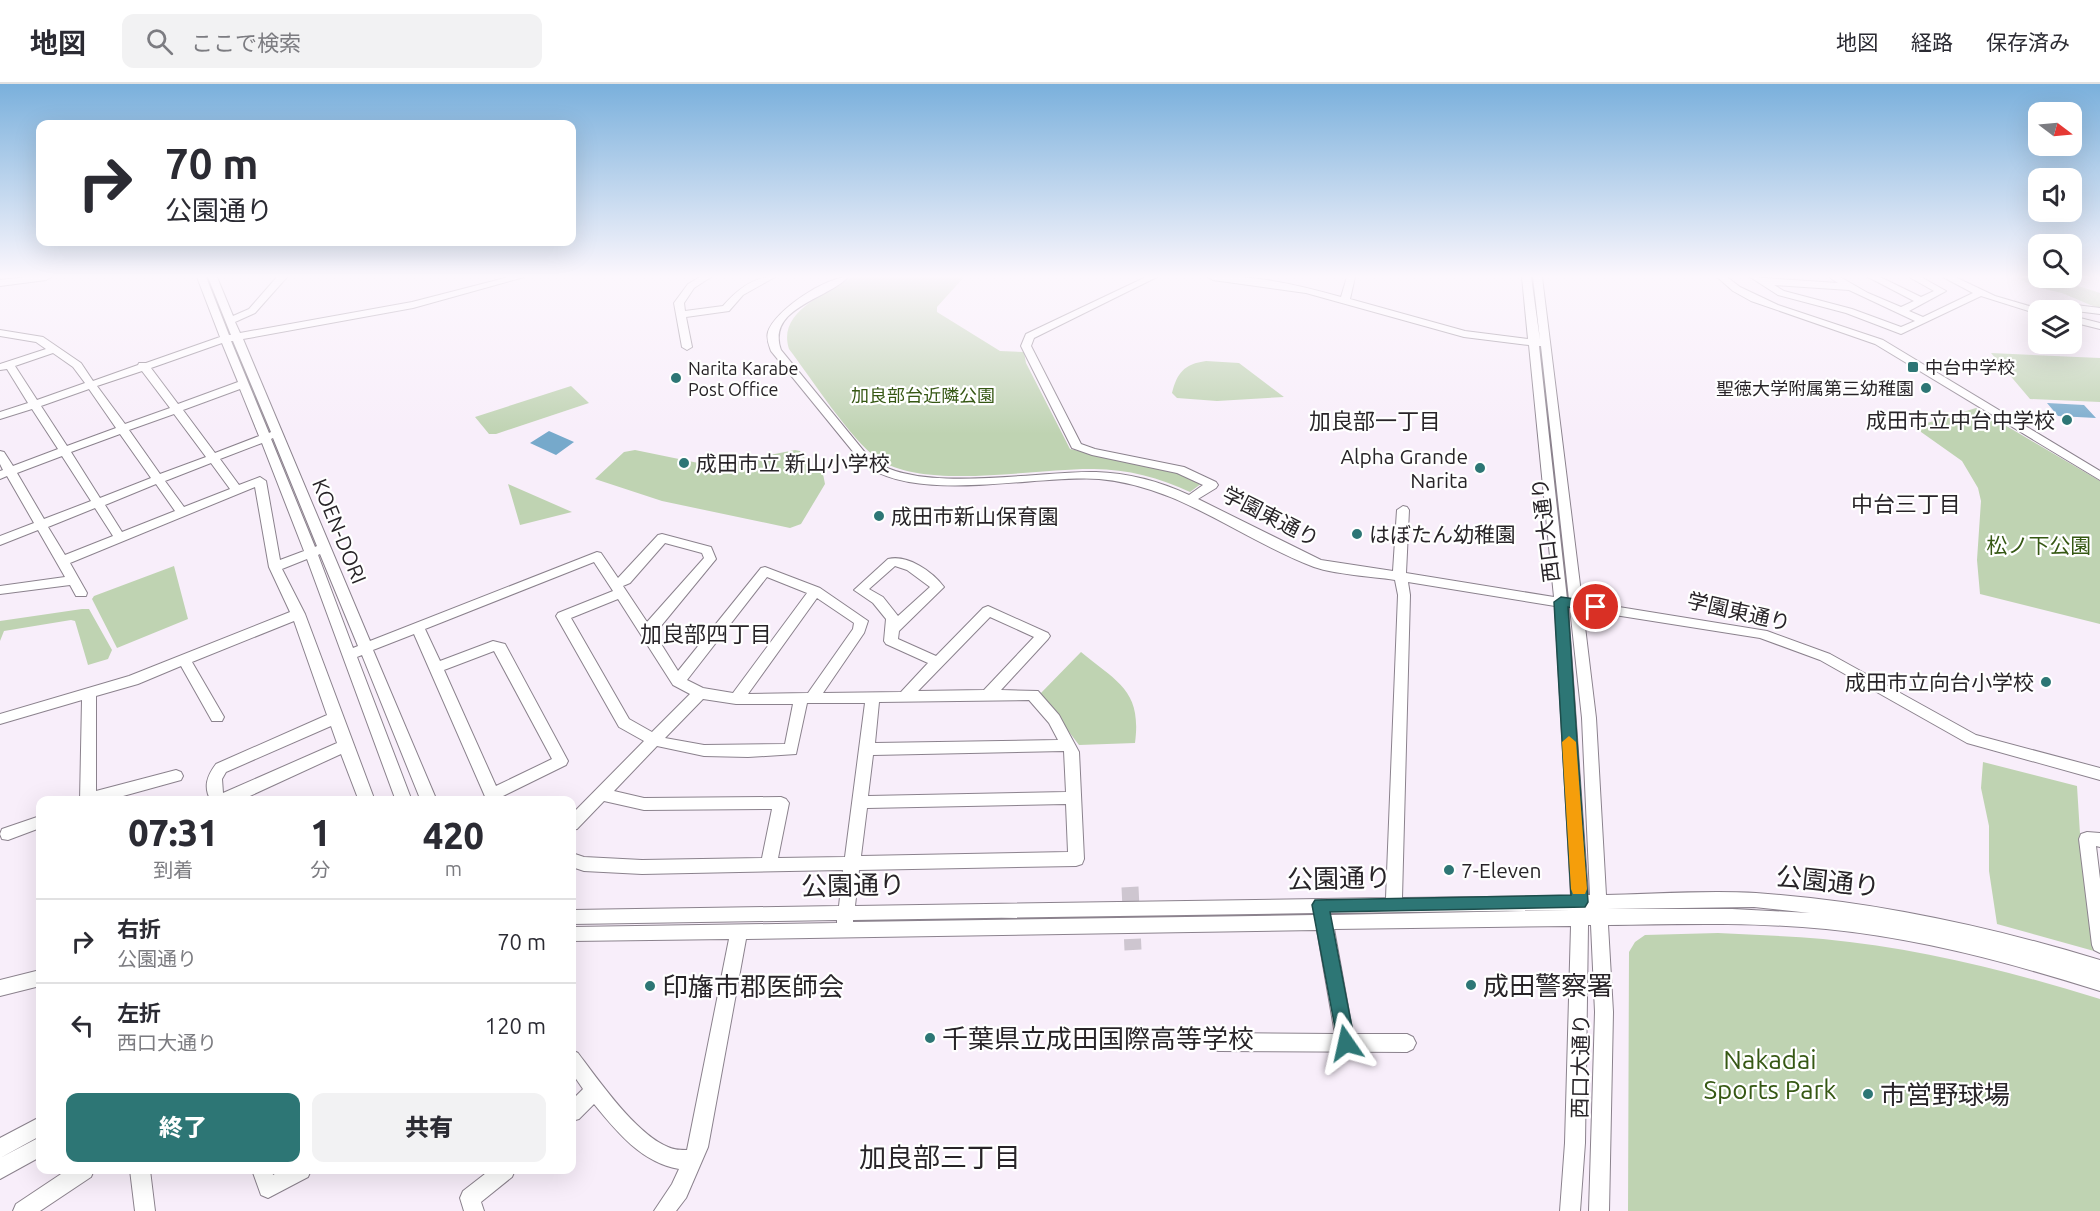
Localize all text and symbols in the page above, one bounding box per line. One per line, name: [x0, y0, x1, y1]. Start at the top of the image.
search box: [122, 14, 542, 68]
icon: search: [143, 25, 176, 58]
text: 地図: [30, 27, 86, 58]
text: ここで検索: [191, 30, 301, 55]
text: 地図: [1836, 30, 1878, 54]
text: 経路: [1911, 30, 1953, 54]
text: 保存済み: [1986, 30, 2070, 54]
north arrow: [2028, 102, 2082, 156]
map controls: [2028, 102, 2082, 354]
text: 70 m: [165, 140, 259, 187]
icon: right: [66, 144, 144, 222]
button: sound: [2028, 168, 2082, 222]
text: 公園通り: [165, 195, 273, 225]
button: search: [2028, 234, 2082, 288]
button: layers: [2028, 300, 2082, 354]
place label: 中台中学校: [1925, 357, 2015, 377]
place label: Narita Karabe Post Office: [688, 358, 798, 399]
marker: 中台中学校: [1906, 360, 1920, 374]
marker: Narita Karabe Post Office: [669, 371, 683, 385]
place label: 聖徳大学附属第三幼稚園: [1716, 378, 1914, 398]
marker: 聖徳大学附属第三幼稚園: [1919, 381, 1933, 395]
park label: 加良部台近隣公園: [851, 385, 995, 405]
district label: 加良部一丁目: [1309, 408, 1441, 433]
place label: 成田市立中台中学校: [1866, 408, 2055, 432]
marker: 成田市立中台中学校: [2060, 413, 2074, 427]
place label: Alpha Grande Narita: [1340, 444, 1468, 492]
place label: 成田市立 新山小学校: [696, 451, 890, 475]
marker: 成田市立 新山小学校: [677, 456, 691, 470]
marker: Alpha Grande Narita: [1473, 461, 1487, 475]
street label: KOEN-DORI: [308, 475, 372, 587]
street label: 西口大通り: [1527, 476, 1563, 584]
street label: 学園東通り: [1219, 481, 1323, 551]
district label: 中台三丁目: [1851, 491, 1961, 516]
place label: 成田市新山保育園: [891, 504, 1059, 528]
marker: 成田市新山保育園: [872, 509, 886, 523]
place label: はぼたん幼稚園: [1369, 522, 1516, 546]
marker: はぼたん幼稚園: [1350, 527, 1364, 541]
park label: 松ノ下公園: [1987, 533, 2092, 557]
pin: [1570, 581, 1621, 632]
street label: 学園東通り: [1685, 587, 1793, 635]
icon: arrive: [1579, 590, 1612, 623]
district label: 加良部四丁目: [640, 621, 772, 646]
place label: 成田市立向台小学校: [1845, 670, 2034, 694]
marker: 成田市立向台小学校: [2039, 675, 2053, 689]
text: 07:31: [128, 812, 218, 853]
text: 1: [310, 812, 331, 853]
text: 420: [423, 815, 484, 856]
text: m: [445, 857, 462, 880]
text: 到着: [153, 858, 193, 881]
text: 分: [311, 858, 331, 881]
place label: 7-Eleven: [1461, 858, 1542, 882]
street label: 公園通り: [1775, 861, 1881, 901]
street label: 公園通り: [1287, 863, 1391, 893]
marker: 7-Eleven: [1442, 863, 1456, 877]
street label: 公園通り: [801, 870, 905, 900]
text: 右折: [117, 916, 161, 941]
icon: right: [66, 925, 99, 958]
text: 70 m: [497, 929, 546, 954]
text: 公園通り: [117, 947, 197, 970]
place label: 成田警察署: [1483, 971, 1613, 1000]
place label: 印旛市郡医師会: [662, 972, 844, 1001]
marker: 成田警察署: [1464, 978, 1478, 992]
marker: 印旛市郡医師会: [643, 979, 657, 993]
text: 左折: [117, 1000, 161, 1025]
icon: left: [66, 1009, 99, 1042]
position arrow: [1314, 1011, 1378, 1075]
text: 120 m: [485, 1013, 546, 1038]
street label: 西口大通り: [1567, 1013, 1593, 1119]
place label: 千葉県立成田国際高等学校: [942, 1024, 1254, 1053]
text: 西口大通り: [117, 1031, 217, 1054]
marker: 千葉県立成田国際高等学校: [923, 1031, 937, 1045]
park label: Nakadai Sports Park: [1703, 1045, 1837, 1104]
place label: 市営野球場: [1880, 1080, 2010, 1109]
marker: 市営野球場: [1861, 1087, 1875, 1101]
button: 終了: [66, 1093, 300, 1162]
button: 共有: [312, 1093, 546, 1162]
district label: 加良部三丁目: [859, 1142, 1021, 1172]

